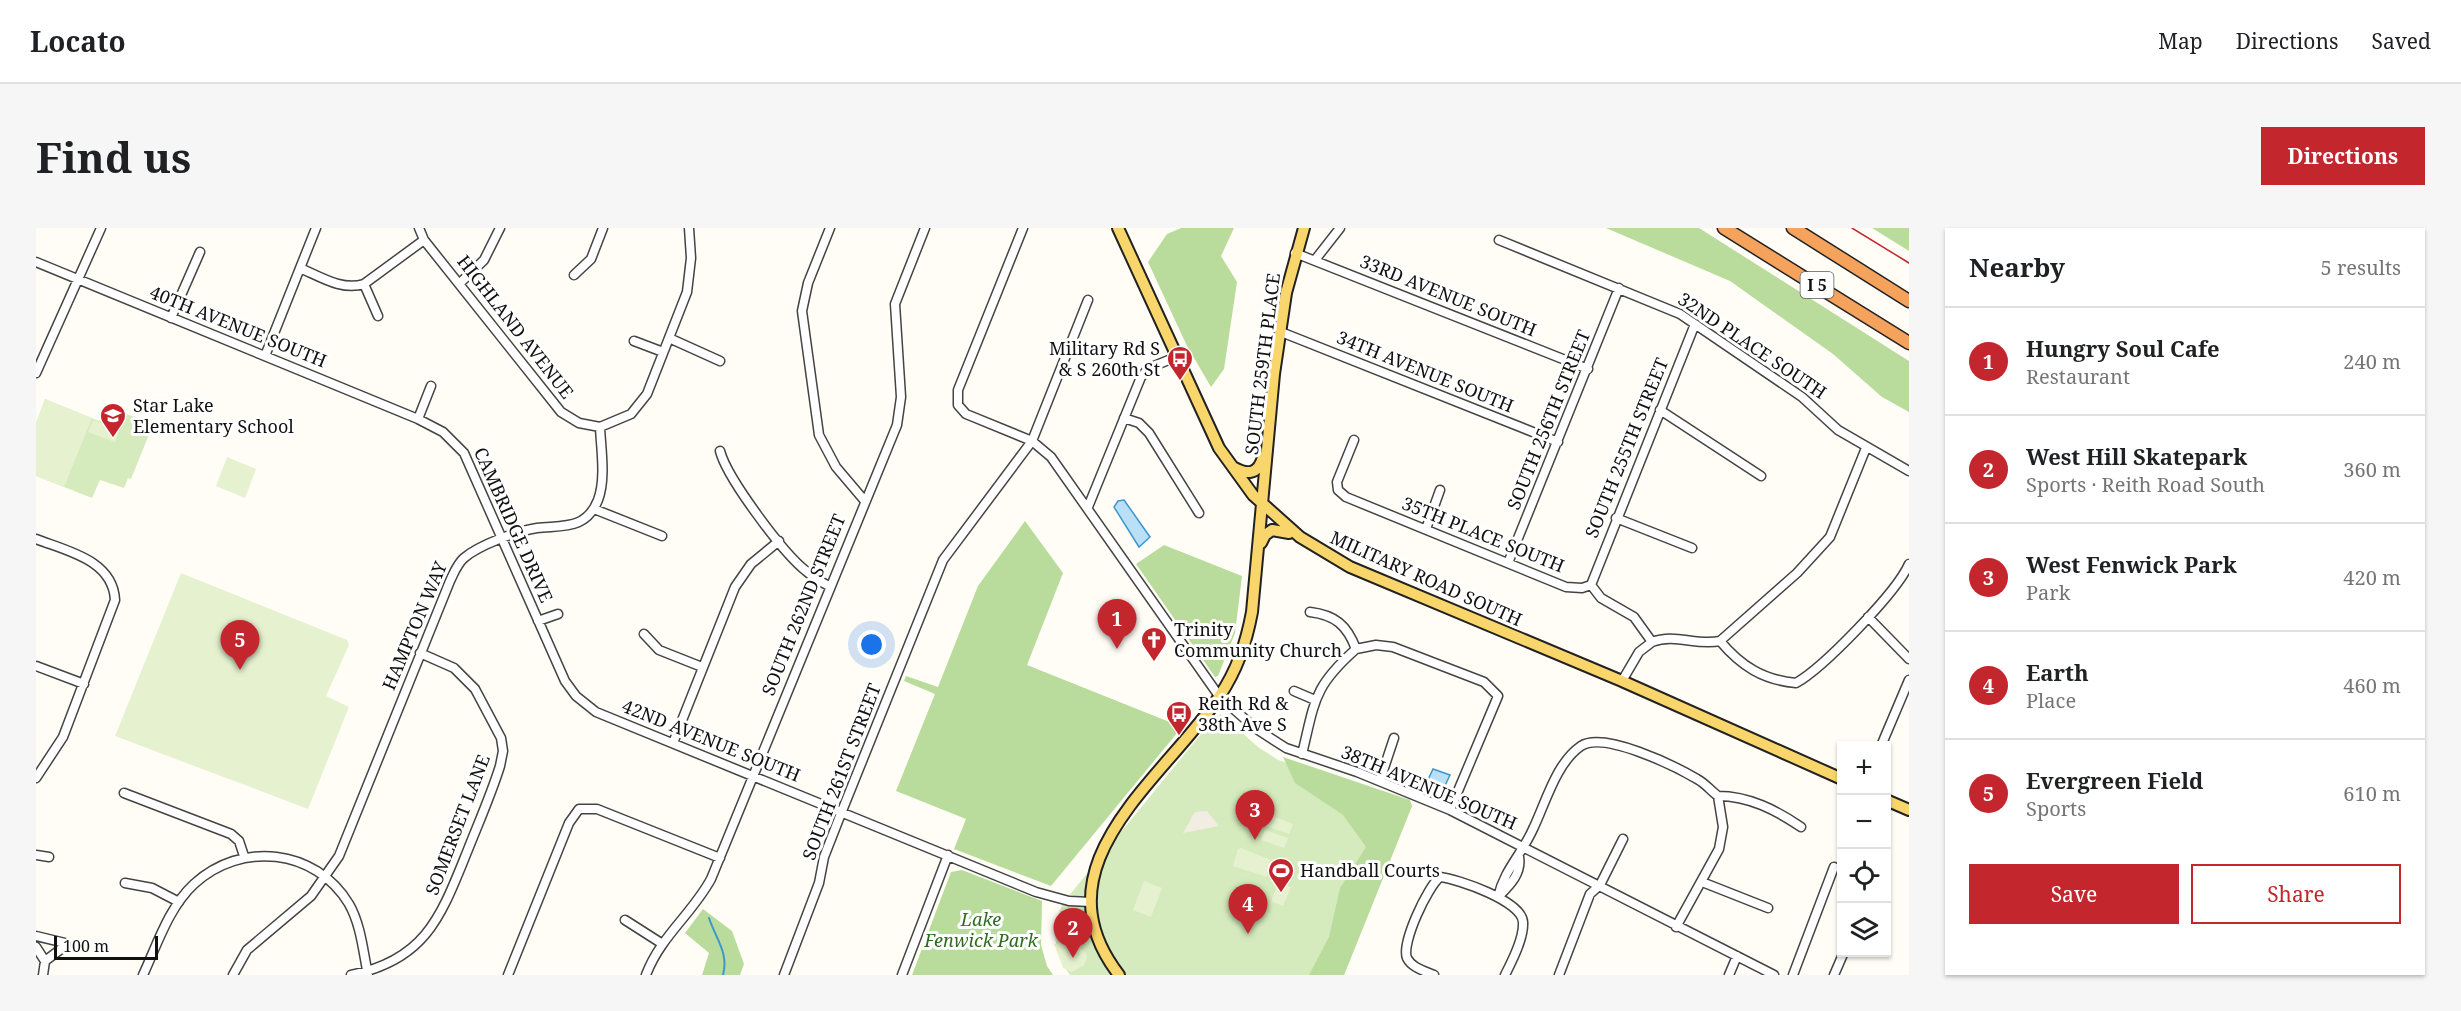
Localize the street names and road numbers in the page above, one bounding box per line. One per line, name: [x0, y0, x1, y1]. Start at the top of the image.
street label: 33RD AVENUE SOUTH: [1357, 249, 1540, 341]
street label: HIGHLAND AVENUE: [452, 250, 579, 403]
street label: SOUTH 259TH PLACE: [1239, 272, 1285, 456]
road number: I 5: [1800, 272, 1834, 298]
street label: 40TH AVENUE SOUTH: [146, 280, 330, 373]
street label: 32ND PLACE SOUTH: [1674, 286, 1832, 404]
street label: 34TH AVENUE SOUTH: [1333, 325, 1517, 418]
street label: SOUTH 256TH STREET: [1501, 326, 1595, 513]
street label: SOUTH 255TH STREET: [1579, 354, 1673, 541]
street label: CAMBRIDGE DRIVE: [469, 443, 559, 606]
street label: 35TH PLACE SOUTH: [1399, 491, 1568, 578]
street label: SOUTH 262ND STREET: [756, 510, 850, 699]
street label: MILITARY ROAD SOUTH: [1327, 525, 1526, 631]
street label: HAMPTON WAY: [376, 557, 452, 694]
street label: SOUTH 261ST STREET: [796, 680, 886, 863]
street label: 42ND AVENUE SOUTH: [619, 693, 804, 787]
street label: 38TH AVENUE SOUTH: [1338, 739, 1521, 835]
street label: SOMERSET LANE: [419, 751, 495, 898]

